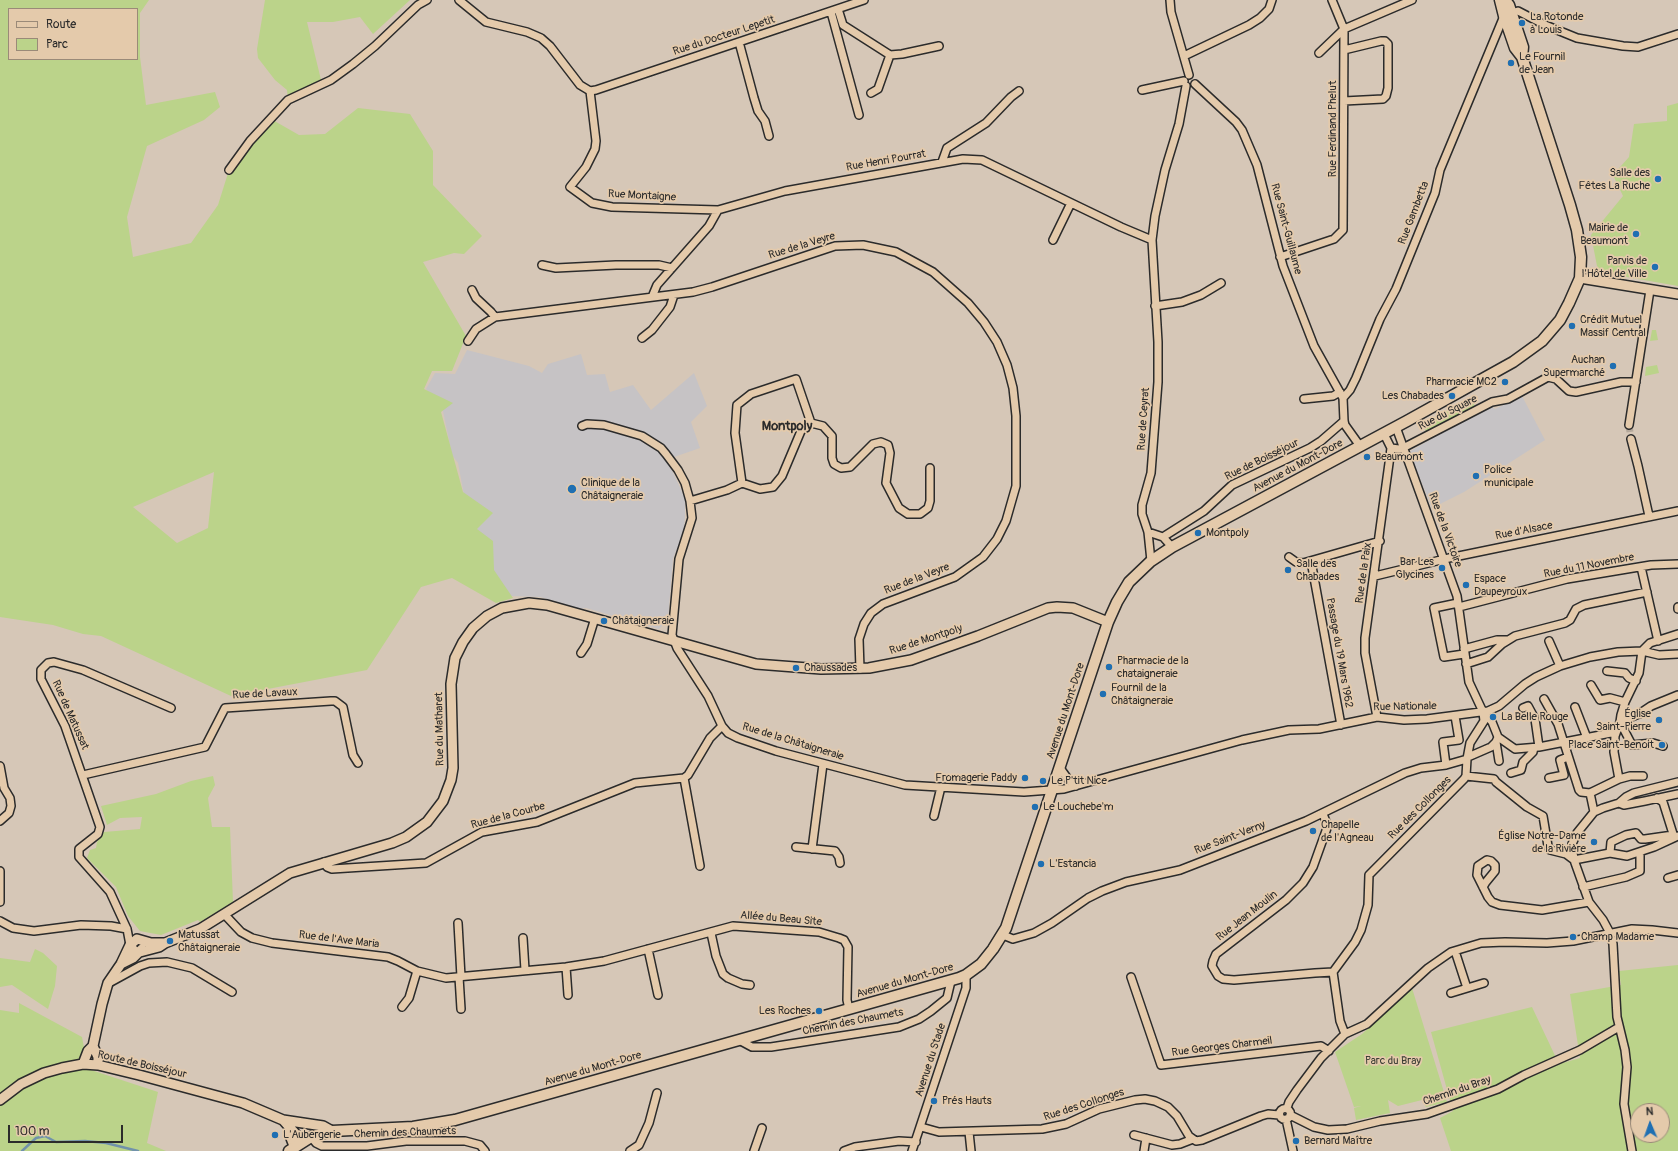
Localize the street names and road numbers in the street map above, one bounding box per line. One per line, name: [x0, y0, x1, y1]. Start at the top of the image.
street label: Rue du Docteur Lepetit: [671, 13, 777, 59]
street label: Rue Ferdinand Phelut: [1326, 81, 1340, 177]
street label: Rue Henri Pourrat: [845, 148, 927, 174]
street label: Rue Gambetta: [1396, 180, 1432, 246]
street label: Rue Saint-Guillaume: [1268, 182, 1304, 276]
street label: Rue Montaigne: [608, 188, 676, 204]
street label: Rue de la Veyre: [767, 230, 837, 262]
street label: Rue de Ceyrat: [1135, 387, 1153, 451]
street label: Rue du Square: [1416, 393, 1480, 433]
street label: Rue de Boisséjour: [1223, 436, 1301, 484]
street label: Avenue du Mont-Dore: [1251, 437, 1345, 495]
street label: Rue de la Victoire: [1425, 491, 1465, 569]
street label: Rue d'Alsace: [1494, 519, 1554, 543]
street label: Rue de la Paix: [1353, 542, 1375, 604]
street label: Rue du 11 Novembre: [1543, 551, 1635, 581]
street label: Rue de la Veyre: [882, 560, 952, 598]
street label: Passage du 19 Mars 1962: [1323, 597, 1355, 709]
street label: Rue de Montpoly: [888, 622, 964, 658]
street label: Avenue du Mont-Dore: [1044, 661, 1088, 761]
street label: Rue de Matussat: [49, 678, 91, 752]
street label: Rue de Lavaux: [232, 686, 298, 702]
street label: Rue du Matharet: [433, 692, 447, 766]
street label: Rue Nationale: [1373, 700, 1437, 714]
street label: Rue de la Châtaigneraie: [741, 720, 845, 764]
street label: Rue des Collonges: [1386, 774, 1454, 842]
street label: Rue de la Courbe: [470, 800, 546, 832]
street label: Rue Saint-Verny: [1193, 818, 1267, 858]
street label: Rue Jean Moulin: [1214, 888, 1280, 944]
street label: Allée du Beau Site: [740, 909, 822, 929]
street label: Rue de l'Ave Maria: [298, 929, 380, 951]
street label: Avenue du Mont-Dore: [855, 961, 955, 1001]
street label: Chemin des Chaumets: [802, 1006, 904, 1038]
street label: Avenue du Stade: [913, 1022, 949, 1098]
street label: Rue Georges Charmeil: [1171, 1034, 1273, 1060]
street label: Route de Boisséjour: [96, 1048, 188, 1082]
street label: Avenue du Mont-Dore: [543, 1049, 643, 1089]
street label: Chemin du Bray: [1421, 1073, 1493, 1109]
street label: Rue des Collonges: [1042, 1086, 1126, 1124]
street label: Chemin des Chaumets: [354, 1125, 456, 1141]

